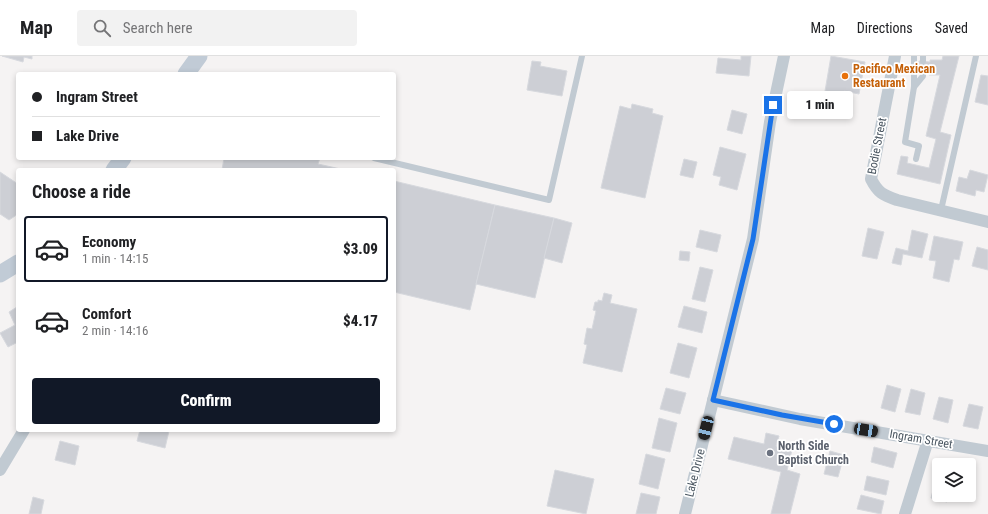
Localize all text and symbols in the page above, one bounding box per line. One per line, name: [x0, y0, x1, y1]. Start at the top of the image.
search box: [77, 10, 357, 46]
text: Map: [20, 16, 53, 39]
icon: search: [91, 17, 113, 39]
text: Search here: [123, 19, 193, 37]
text: Map: [811, 20, 835, 36]
text: Directions: [857, 20, 913, 36]
text: Saved: [935, 20, 968, 36]
place label: Pacifico Mexican Restaurant: [853, 62, 935, 90]
marker: Pacifico Mexican Restaurant: [840, 71, 850, 81]
text: Ingram Street: [56, 88, 138, 106]
callout: 1 min: [787, 91, 853, 119]
route end: [764, 96, 782, 114]
text: 1 min: [806, 97, 834, 112]
street label: Bodie Street: [865, 116, 889, 176]
text: Lake Drive: [56, 127, 119, 145]
text: Choose a ride: [32, 181, 131, 202]
icon: car: [34, 231, 70, 267]
text: Economy: [82, 233, 136, 251]
text: $3.09: [343, 240, 378, 258]
text: 1 min · 14:15: [82, 251, 148, 266]
icon: car: [34, 303, 70, 339]
text: Comfort: [82, 305, 131, 323]
text: $4.17: [343, 312, 378, 330]
text: 2 min · 14:16: [82, 323, 148, 338]
button: Confirm: [32, 378, 380, 424]
car: [697, 415, 715, 441]
route start: [825, 415, 843, 433]
car: [853, 422, 879, 438]
street label: Ingram Street: [888, 427, 954, 452]
place label: North Side Baptist Church: [778, 439, 849, 467]
street label: Lake Drive: [682, 447, 708, 499]
marker: North Side Baptist Church: [765, 448, 775, 458]
map controls: [932, 458, 976, 502]
button: layers: [932, 458, 976, 502]

